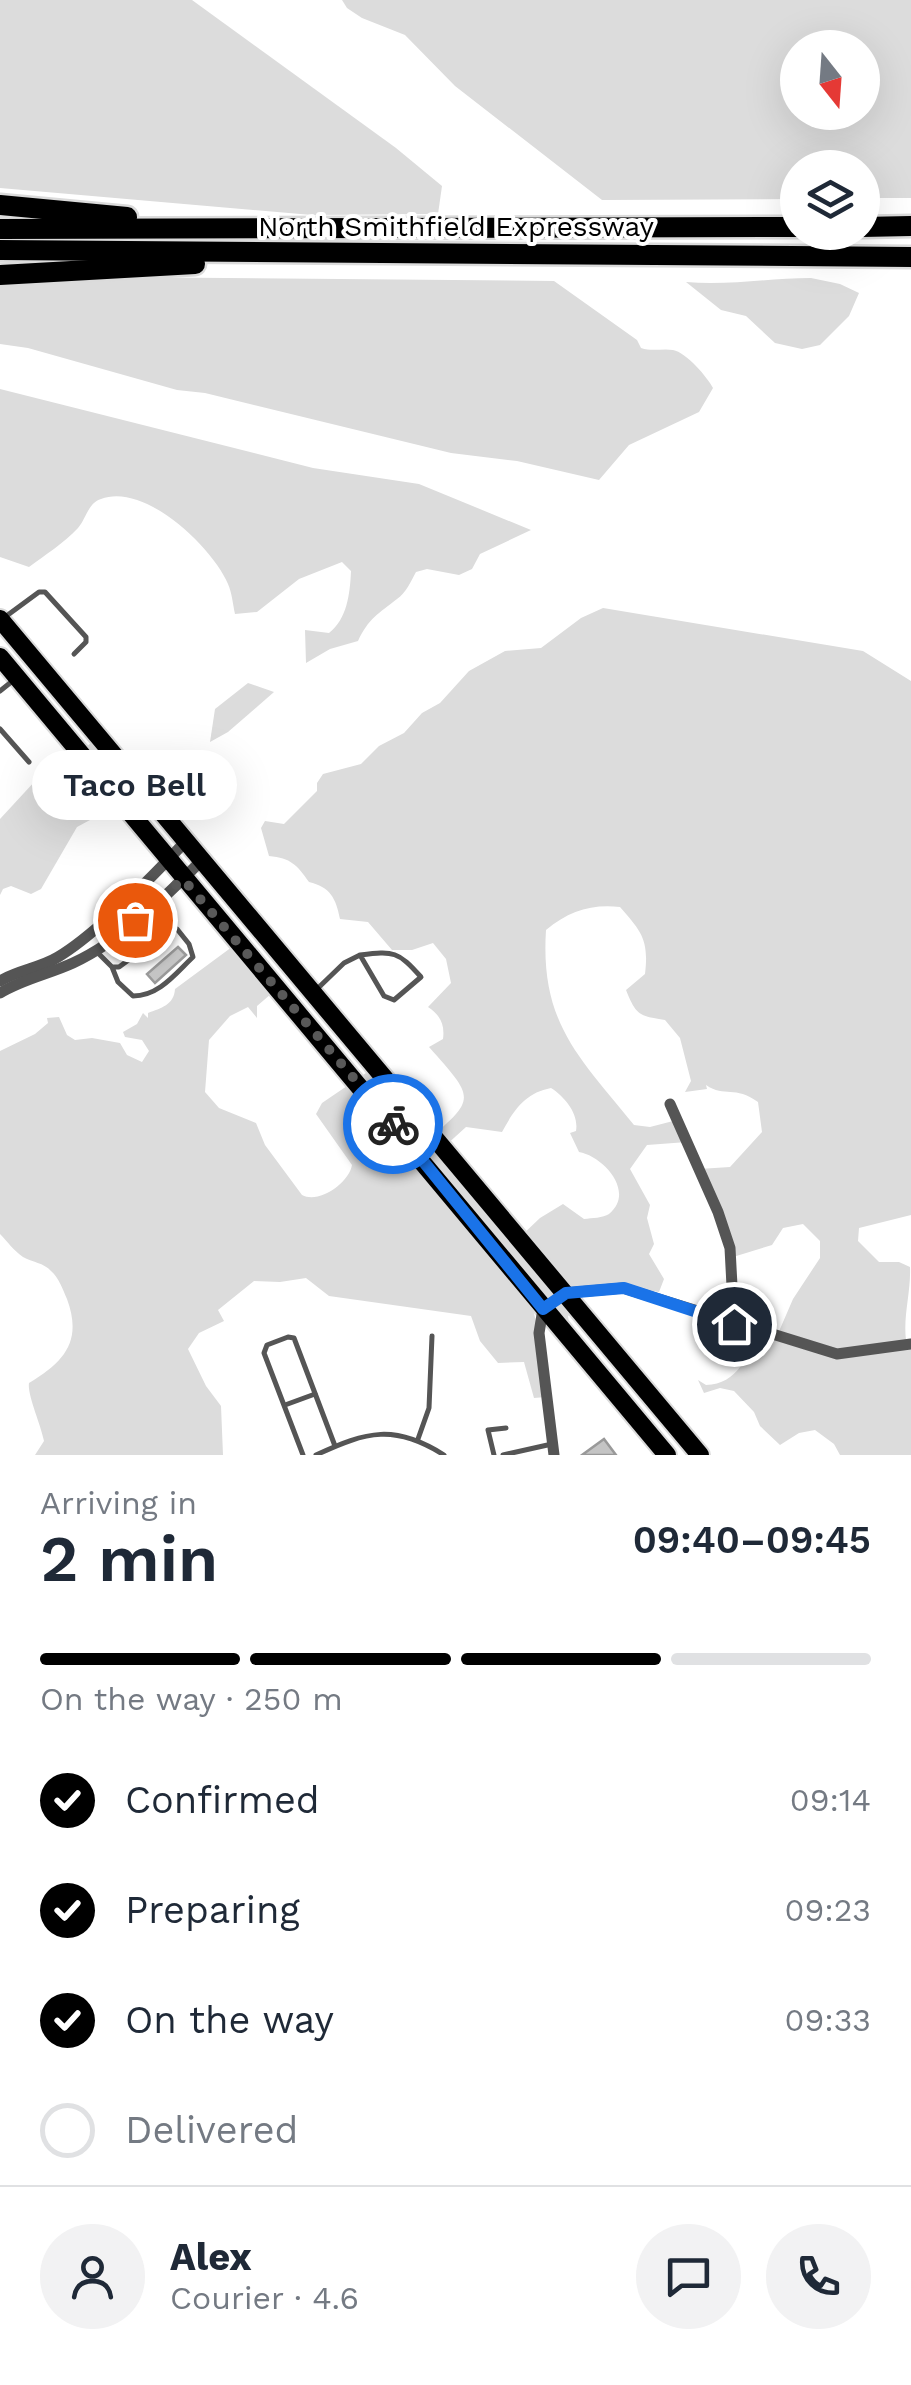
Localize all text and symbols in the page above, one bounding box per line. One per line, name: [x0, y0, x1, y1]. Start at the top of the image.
north arrow: [780, 30, 880, 130]
map controls: [780, 30, 880, 250]
button: layers: [780, 150, 880, 250]
street label: North Smithfield Expressway: [258, 210, 655, 243]
callout: Taco Bell: [32, 750, 238, 820]
text: Taco Bell: [63, 766, 206, 804]
pin: [93, 878, 178, 963]
icon: bag: [108, 893, 163, 948]
courier: [343, 1074, 443, 1174]
icon: bike: [366, 1097, 421, 1152]
pin: [692, 1282, 777, 1367]
icon: home: [707, 1297, 762, 1352]
text: Arriving in: [40, 1484, 197, 1522]
text: 09:40–09:45: [633, 1518, 871, 1562]
text: 2 min: [40, 1521, 218, 1597]
text: On the way · 250 m: [40, 1680, 343, 1718]
icon: check: [40, 1773, 95, 1828]
text: Confirmed: [125, 1778, 320, 1822]
text: 09:14: [790, 1781, 871, 1819]
icon: check: [40, 1883, 95, 1938]
text: Preparing: [125, 1888, 300, 1932]
text: 09:23: [785, 1891, 871, 1929]
icon: check: [40, 1993, 95, 2048]
text: On the way: [125, 1998, 334, 2042]
text: 09:33: [785, 2001, 871, 2039]
text: Delivered: [125, 2108, 298, 2152]
button: person: [40, 2224, 145, 2329]
button: chat: [636, 2224, 741, 2329]
button: phone: [766, 2224, 871, 2329]
text: Alex: [170, 2235, 252, 2279]
text: Courier · 4.6: [170, 2279, 359, 2317]

